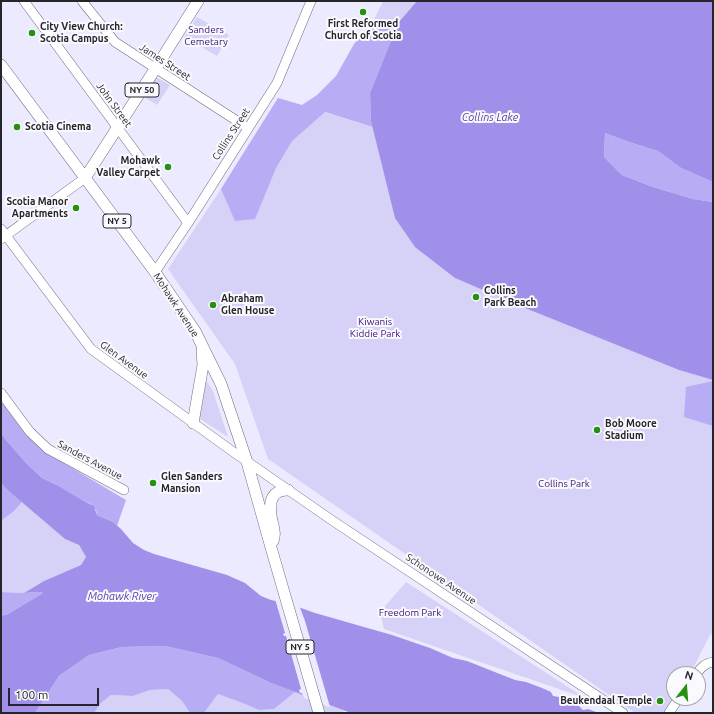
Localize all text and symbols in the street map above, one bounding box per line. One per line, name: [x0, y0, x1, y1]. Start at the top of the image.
marker: First Reformed Church of Scotia: [358, 7, 368, 17]
place label: First Reformed Church of Scotia: [325, 18, 401, 42]
place label: City View Church: Scotia Campus: [40, 21, 123, 44]
park label: Sanders Cemetary: [184, 24, 228, 48]
marker: City View Church: Scotia Campus: [27, 28, 37, 38]
street label: James Street: [137, 41, 193, 83]
street label: John Street: [94, 80, 134, 130]
road number: NY 50: [125, 83, 159, 97]
street label: Collins Street: [210, 106, 252, 162]
water label: Collins Lake: [462, 110, 518, 124]
place label: Scotia Cinema: [25, 121, 91, 133]
marker: Scotia Cinema: [12, 122, 22, 132]
place label: Mohawk Valley Carpet: [96, 155, 160, 178]
marker: Mohawk Valley Carpet: [163, 162, 173, 172]
place label: Scotia Manor Apartments: [6, 196, 68, 220]
marker: Scotia Manor Apartments: [71, 203, 81, 213]
road number: NY 5: [103, 214, 131, 228]
street label: Mohawk Avenue: [151, 271, 201, 339]
place label: Collins Park Beach: [484, 285, 536, 308]
marker: Collins Park Beach: [471, 292, 481, 302]
place label: Abraham Glen House: [221, 293, 275, 316]
marker: Abraham Glen House: [208, 300, 218, 310]
park label: Kiwanis Kiddie Park: [350, 316, 400, 340]
street label: Glen Avenue: [98, 339, 150, 381]
place label: Bob Moore Stadium: [605, 418, 657, 442]
marker: Bob Moore Stadium: [592, 425, 602, 435]
street label: Sanders Avenue: [56, 438, 124, 482]
place label: Glen Sanders Mansion: [161, 471, 223, 494]
marker: Glen Sanders Mansion: [148, 478, 158, 488]
park label: Collins Park: [538, 478, 590, 490]
street label: Schonowe Avenue: [404, 551, 478, 607]
water label: Mohawk River: [88, 589, 156, 603]
park label: Freedom Park: [379, 607, 441, 619]
road number: NY 5: [286, 640, 314, 654]
north arrow: [666, 666, 706, 706]
text: N: [684, 669, 695, 682]
scale bar: [10, 680, 101, 706]
text: 100 m: [15, 688, 48, 701]
place label: Beukendaal Temple: [560, 695, 652, 707]
marker: Beukendaal Temple: [655, 696, 665, 706]

